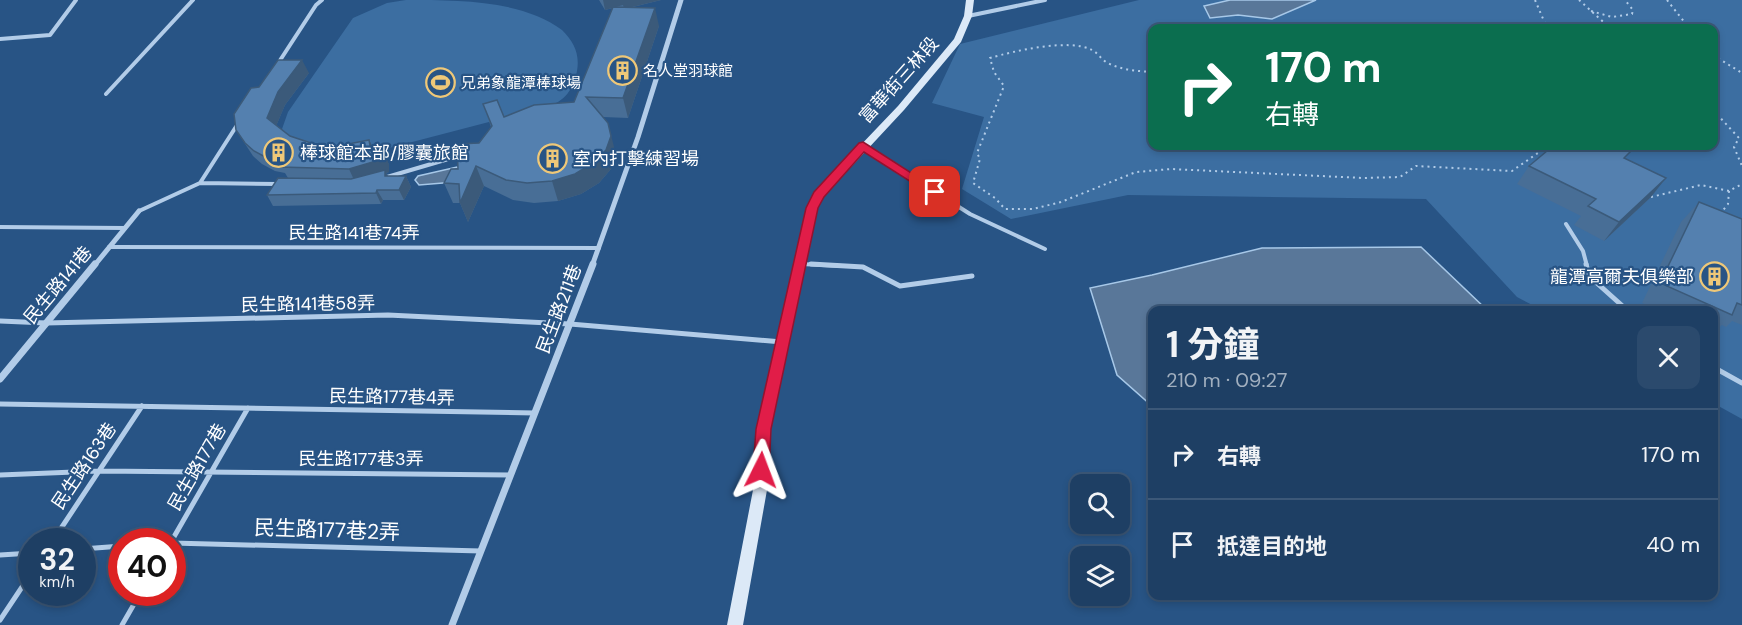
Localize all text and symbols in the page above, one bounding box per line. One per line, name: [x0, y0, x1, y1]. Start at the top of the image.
street label: 富華街三林段: [854, 32, 944, 128]
text: 170 m: [1265, 40, 1382, 95]
icon: right: [1166, 48, 1244, 126]
building icon: 名人堂羽球館: [606, 55, 638, 87]
place label: 名人堂羽球館: [643, 61, 733, 81]
sports icon: 兄弟象龍潭棒球場: [424, 67, 456, 99]
place label: 兄弟象龍潭棒球場: [461, 73, 581, 93]
text: 右轉: [1265, 97, 1319, 132]
building icon: 棒球館本部/膠囊旅館: [263, 137, 295, 169]
place label: 棒球館本部/膠囊旅館: [300, 141, 469, 165]
building icon: 室內打擊練習場: [536, 143, 568, 175]
place label: 室內打擊練習場: [573, 147, 699, 171]
pin: [909, 166, 960, 217]
icon: arrive: [918, 175, 951, 208]
street label: 民生路141巷74弄: [288, 221, 420, 245]
street label: 民生路141巷: [19, 241, 97, 329]
street label: 民生路211巷: [531, 261, 587, 357]
building icon: 龍潭高爾夫俱樂部: [1699, 261, 1731, 293]
place label: 龍潭高爾夫俱樂部: [1550, 265, 1694, 289]
street label: 民生路141巷58弄: [241, 291, 375, 317]
text: 1 分鐘: [1166, 321, 1260, 368]
button: close: [1637, 326, 1700, 389]
text: 210 m · 09:27: [1166, 367, 1287, 393]
street label: 民生路177巷4弄: [329, 384, 455, 410]
street label: 民生路163巷: [46, 418, 122, 514]
street label: 民生路177巷: [162, 419, 232, 515]
position arrow: [729, 438, 793, 502]
icon: right: [1166, 438, 1199, 471]
text: 170 m: [1641, 440, 1700, 469]
text: 右轉: [1217, 442, 1261, 471]
street label: 民生路177巷3弄: [298, 447, 424, 471]
map controls: [1070, 474, 1130, 606]
button: search: [1070, 474, 1130, 534]
street label: 民生路177巷2弄: [254, 513, 400, 547]
speed limit sign: 40: [108, 528, 186, 606]
icon: arrive: [1166, 528, 1199, 561]
text: 40 m: [1646, 530, 1700, 559]
text: 抵達目的地: [1217, 532, 1327, 561]
text: 32: [39, 540, 75, 579]
button: layers: [1070, 546, 1130, 606]
text: km/h: [39, 572, 75, 592]

